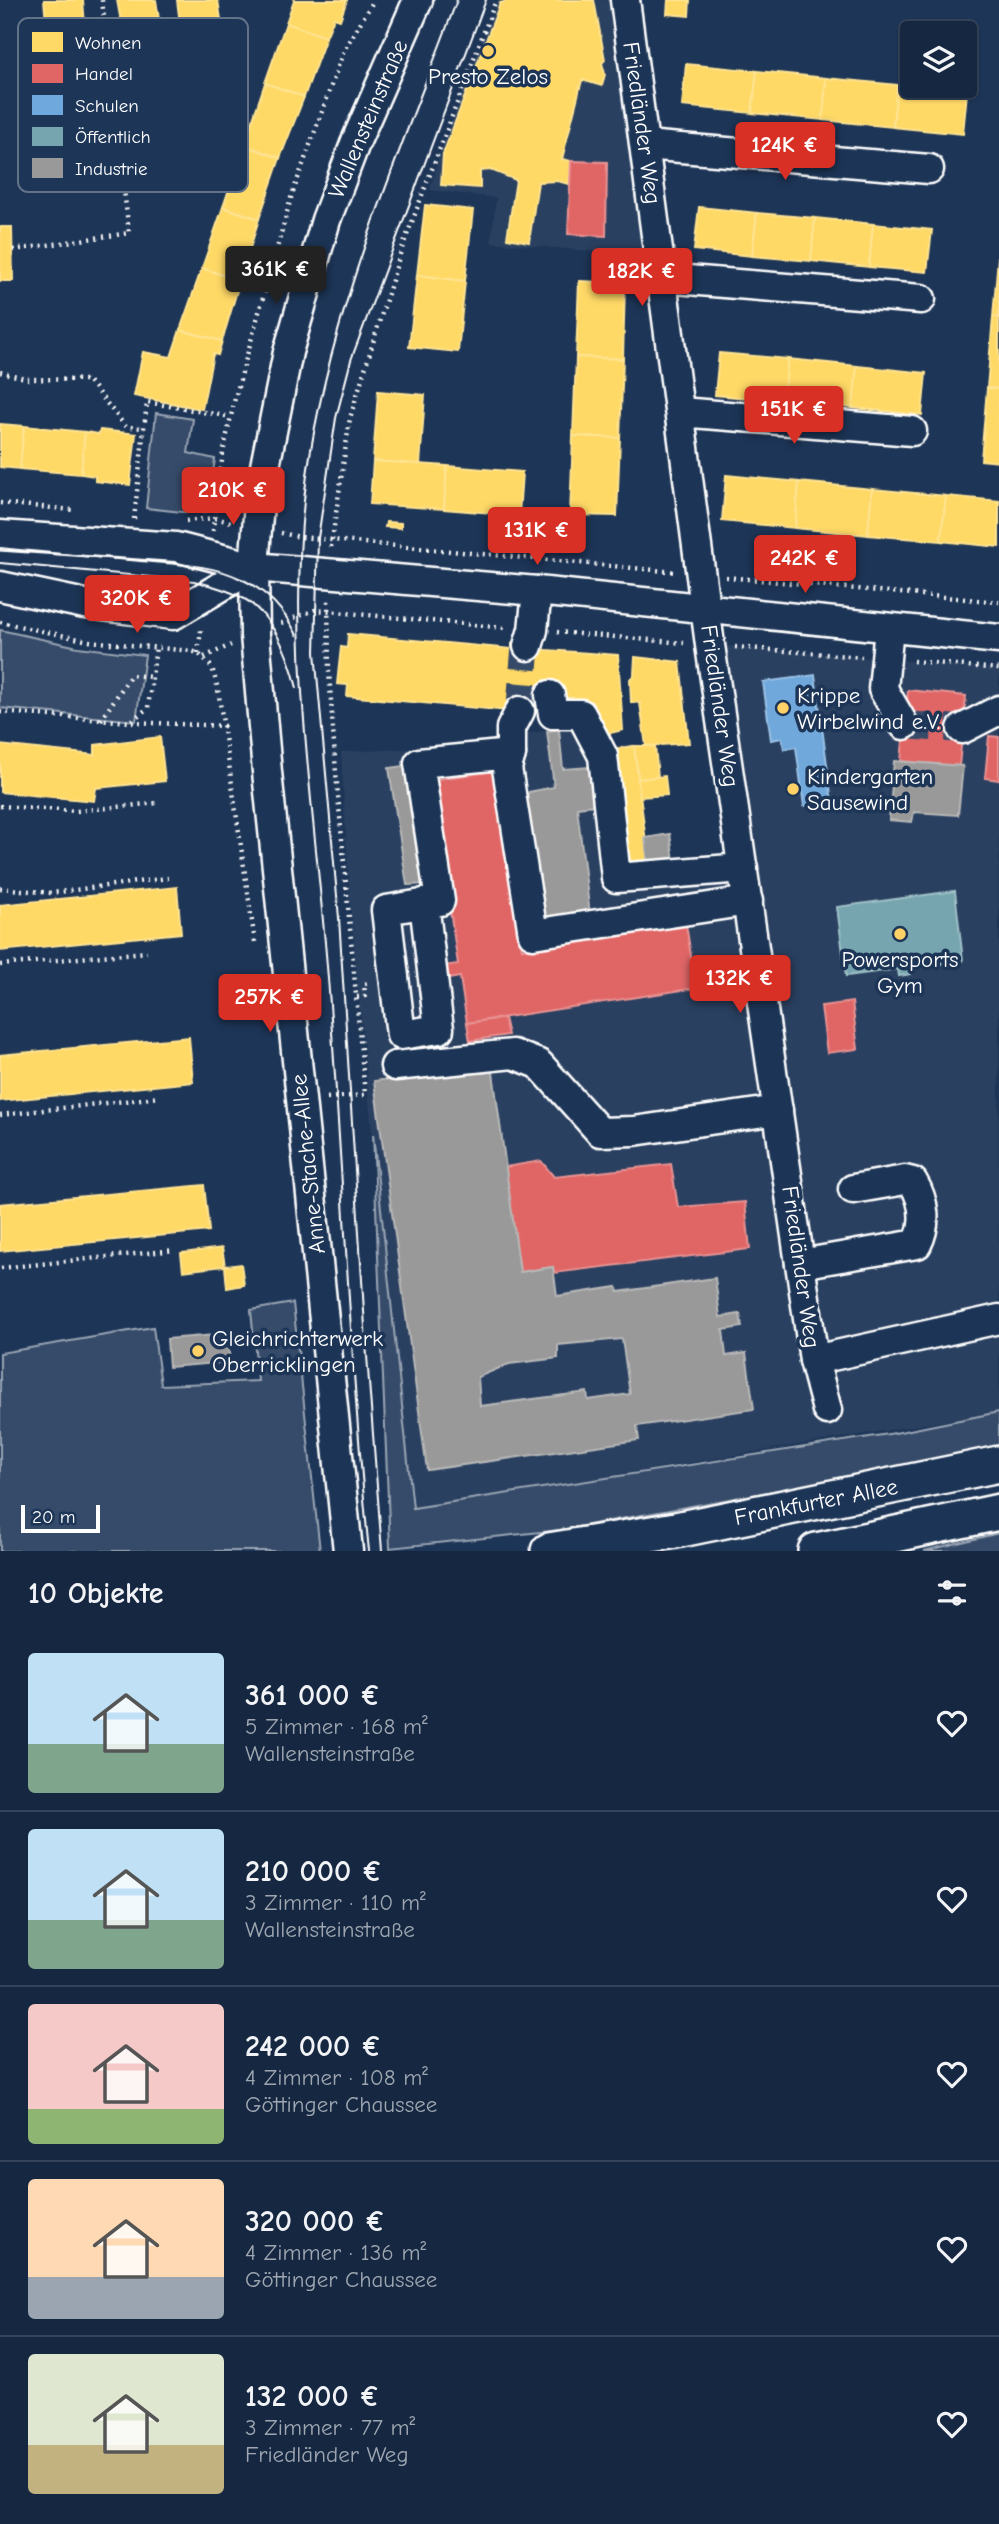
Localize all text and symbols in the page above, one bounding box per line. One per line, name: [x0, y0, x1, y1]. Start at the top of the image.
legend: [18, 18, 248, 192]
map controls: [900, 21, 977, 98]
button: layers: [900, 21, 977, 98]
text: Wohnen: [75, 32, 141, 54]
street label: Wallensteinstraße: [322, 36, 414, 202]
street label: Friedländer Weg: [617, 40, 667, 206]
marker: Presto Zelos: [480, 43, 496, 59]
text: Handel: [75, 63, 133, 85]
place label: Presto Zelos: [428, 63, 548, 90]
text: Schulen: [75, 95, 139, 117]
pin: 124K €: [728, 122, 842, 182]
text: Öffentlich: [75, 126, 151, 148]
text: 124K €: [751, 131, 819, 158]
text: Industrie: [75, 158, 147, 180]
pin: 361K €: [219, 246, 333, 306]
pin: 182K €: [585, 248, 699, 308]
text: 361K €: [241, 255, 311, 282]
text: 182K €: [607, 257, 677, 284]
pin: 151K €: [737, 386, 851, 446]
text: 151K €: [760, 395, 828, 422]
pin: 210K €: [176, 468, 290, 527]
text: 210K €: [198, 476, 268, 503]
pin: 131K €: [480, 508, 594, 567]
text: 131K €: [504, 516, 570, 543]
pin: 242K €: [748, 536, 862, 595]
text: 242K €: [770, 544, 840, 571]
pin: 320K €: [80, 576, 194, 635]
text: 320K €: [101, 584, 173, 611]
street label: Friedländer Weg: [695, 623, 745, 789]
place label: Krippe Wirbelwind e.V.: [797, 682, 940, 735]
marker: Krippe Wirbelwind e.V.: [775, 700, 791, 716]
place label: Kindergarten Sausewind: [807, 763, 933, 816]
marker: Kindergarten Sausewind: [785, 781, 801, 797]
marker: Powersports Gym: [892, 926, 908, 942]
place label: Powersports Gym: [841, 946, 959, 999]
pin: 132K €: [683, 956, 797, 1015]
text: 132K €: [706, 964, 774, 991]
pin: 257K €: [213, 974, 327, 1034]
text: 257K €: [234, 983, 306, 1010]
street label: Anne-Stache-Allee: [285, 1073, 331, 1255]
street label: Friedländer Weg: [776, 1184, 826, 1350]
place label: Gleichrichterwerk Oberricklingen: [212, 1325, 383, 1378]
marker: Gleichrichterwerk Oberricklingen: [190, 1343, 206, 1359]
street label: Frankfurter Allee: [732, 1473, 900, 1531]
scale bar: [21, 1502, 100, 1534]
text: 20 m: [32, 1506, 76, 1528]
icon: filters: [933, 1574, 971, 1612]
text: 10 Objekte: [28, 1576, 164, 1611]
text: 361 000 €: [245, 1678, 381, 1713]
icon: home: [84, 1681, 168, 1765]
icon: heart: [933, 1704, 971, 1742]
text: 5 Zimmer · 168 m²: [245, 1713, 428, 1740]
text: Wallensteinstraße: [245, 1740, 415, 1767]
text: 210 000 €: [245, 1854, 382, 1889]
icon: home: [84, 1857, 168, 1941]
icon: heart: [933, 1880, 971, 1918]
text: 3 Zimmer · 110 m²: [245, 1889, 426, 1916]
text: Wallensteinstraße: [245, 1916, 415, 1943]
text: 242 000 €: [245, 2029, 382, 2064]
icon: home: [84, 2032, 168, 2116]
icon: heart: [933, 2055, 971, 2093]
text: 4 Zimmer · 108 m²: [245, 2064, 428, 2091]
text: Göttinger Chaussee: [245, 2091, 437, 2118]
text: 320 000 €: [245, 2204, 385, 2239]
icon: home: [84, 2207, 168, 2291]
icon: heart: [933, 2230, 971, 2268]
text: 4 Zimmer · 136 m²: [245, 2239, 426, 2266]
text: Göttinger Chaussee: [245, 2266, 437, 2293]
text: 132 000 €: [245, 2379, 380, 2414]
icon: home: [84, 2382, 168, 2466]
icon: heart: [933, 2405, 971, 2443]
text: 3 Zimmer · 77 m²: [245, 2414, 415, 2441]
text: Friedländer Weg: [245, 2441, 409, 2468]

